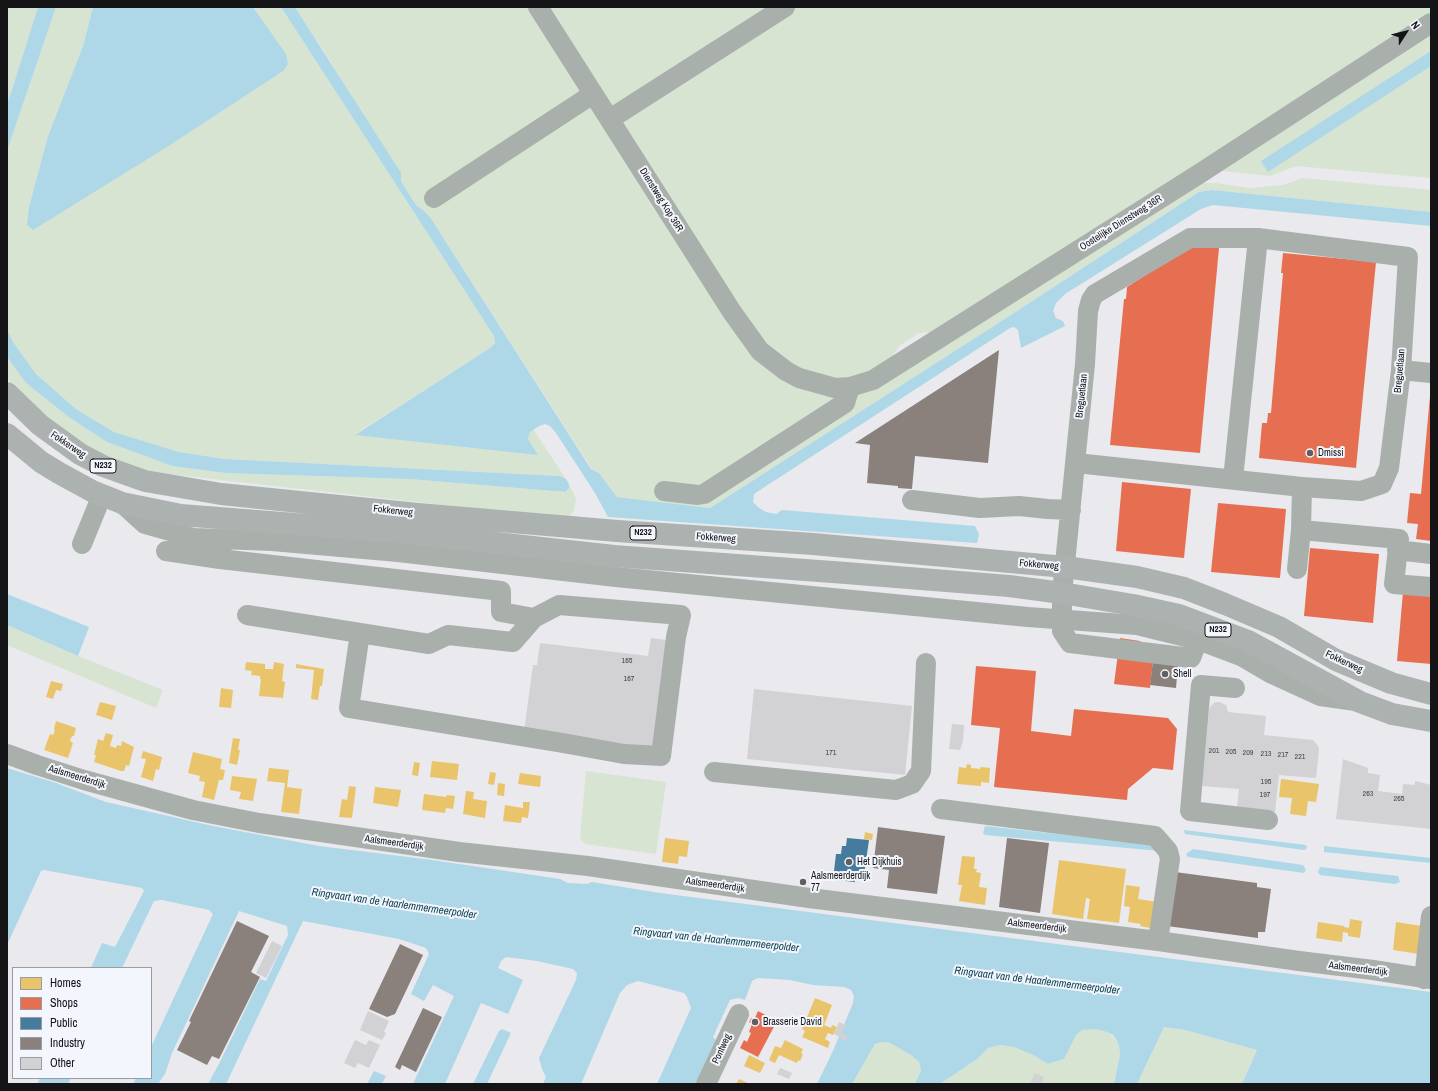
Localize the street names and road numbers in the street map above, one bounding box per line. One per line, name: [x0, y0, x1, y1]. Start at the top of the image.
street label: Dienstweg Kop 36R: [637, 166, 685, 234]
street label: Oostelijke Dienstweg 36R: [1078, 193, 1164, 253]
street label: Breguetlaan: [1392, 348, 1408, 394]
street label: Breguetlaan: [1074, 373, 1090, 419]
street label: Fokkerweg: [48, 429, 88, 461]
road number: N232: [90, 459, 116, 473]
street label: Fokkerweg: [373, 503, 413, 519]
road number: N232: [630, 526, 656, 540]
street label: Fokkerweg: [696, 531, 736, 545]
street label: Fokkerweg: [1019, 557, 1059, 573]
road number: N232: [1205, 623, 1231, 637]
street label: Fokkerweg: [1323, 648, 1365, 676]
street label: Aalsmeerderdijk: [47, 763, 107, 791]
street label: Aalsmeerderdijk: [364, 833, 424, 853]
street label: Aalsmeerderdijk: [685, 875, 745, 895]
street label: Aalsmeerderdijk: [1007, 916, 1067, 936]
street label: Aalsmeerderdijk: [1328, 959, 1388, 979]
street label: Pontweg: [710, 1032, 734, 1066]

